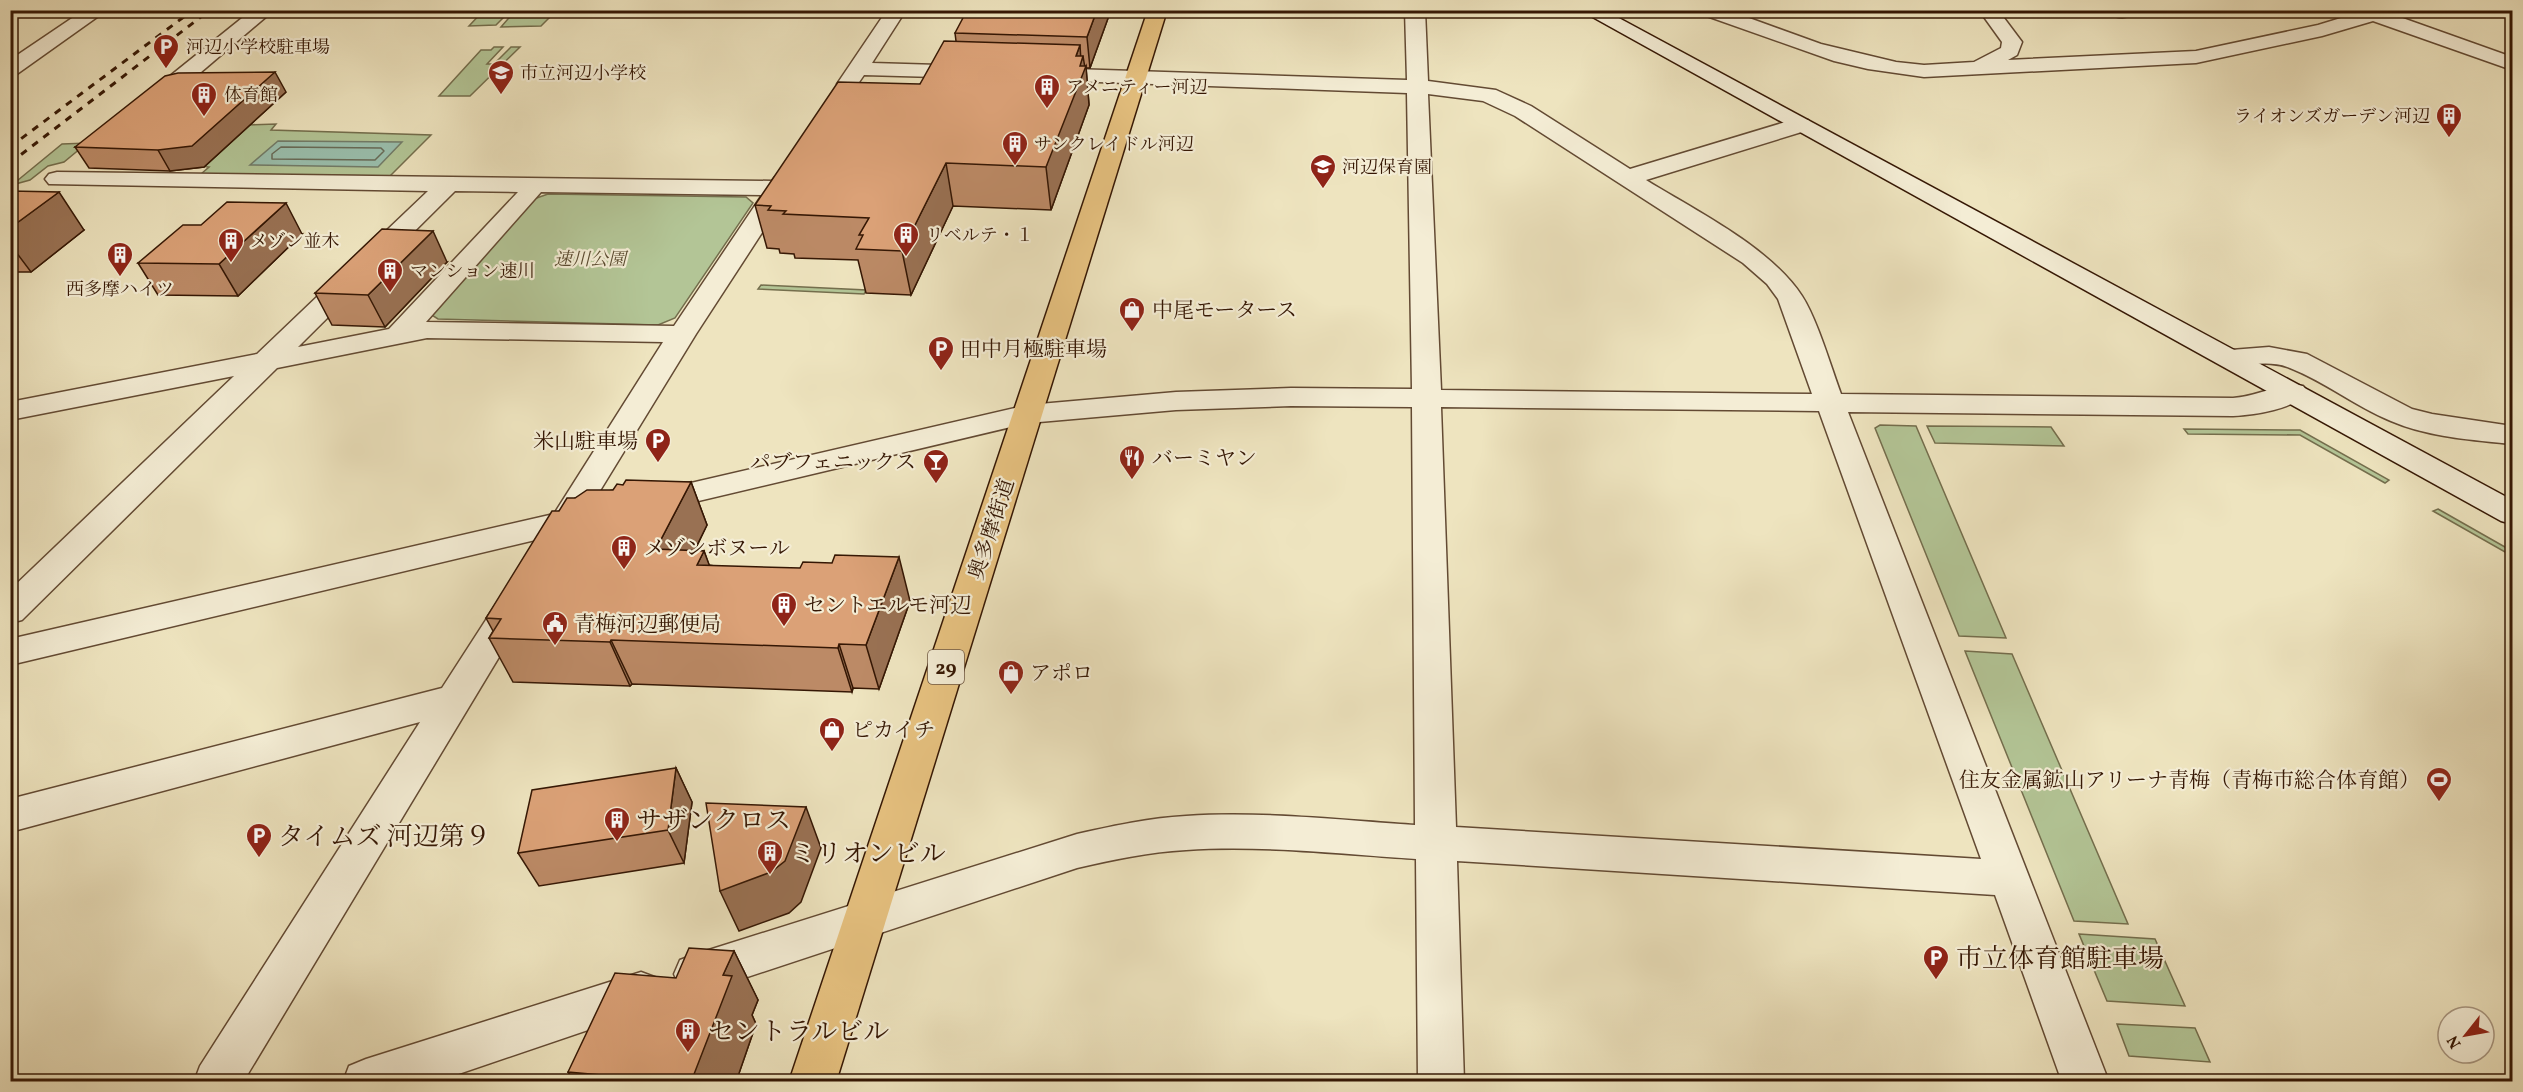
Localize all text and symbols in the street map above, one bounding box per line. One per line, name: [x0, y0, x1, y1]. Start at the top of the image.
parking icon: 河辺小学校駐車場: [151, 32, 181, 70]
place label: 河辺小学校駐車場: [186, 36, 330, 61]
school or university icon: 市立河辺小学校: [486, 58, 516, 96]
place label: 市立河辺小学校: [520, 62, 646, 87]
building icon: アメニティー河辺: [1032, 72, 1062, 110]
place label: アメニティー河辺: [1066, 76, 1207, 101]
building icon: 体育館: [189, 80, 219, 118]
place label: 体育館: [224, 84, 278, 109]
building icon: ライオンズガーデン河辺: [2434, 101, 2464, 139]
place label: ライオンズガーデン河辺: [2234, 105, 2430, 130]
building icon: サンクレイドル河辺: [1000, 129, 1030, 167]
place label: サンクレイドル河辺: [1034, 133, 1194, 158]
school or university icon: 河辺保育園: [1308, 152, 1338, 190]
place label: 河辺保育園: [1342, 156, 1432, 181]
building icon: リベルテ・１: [891, 220, 921, 258]
place label: リベルテ・１: [926, 224, 1034, 249]
building icon: メゾン並木: [216, 226, 246, 264]
place label: メゾン並木: [250, 230, 339, 255]
building icon: 西多摩ハイツ: [105, 240, 135, 278]
park label: 速川公園: [554, 248, 629, 273]
building icon: マンション速川: [375, 256, 405, 294]
place label: マンション速川: [410, 260, 535, 285]
place label: 西多摩ハイツ: [66, 278, 174, 303]
shop icon: 中尾モータース: [1117, 295, 1147, 333]
place label: 中尾モータース: [1152, 297, 1297, 326]
parking icon: 田中月極駐車場: [926, 334, 956, 372]
place label: 田中月極駐車場: [960, 336, 1107, 365]
parking icon: 米山駐車場: [643, 426, 673, 464]
place label: 米山駐車場: [533, 428, 638, 457]
restaurant icon: バーミヤン: [1117, 443, 1147, 481]
place label: バーミヤン: [1152, 445, 1257, 474]
bar icon: パブフェニックス: [921, 447, 951, 485]
place label: パブフェニックス: [750, 449, 916, 478]
street label: 奥多摩街道: [962, 475, 1022, 584]
building icon: メゾンボヌール: [609, 533, 639, 571]
place label: メゾンボヌール: [644, 535, 790, 564]
building icon: セントエルモ河辺: [769, 590, 799, 628]
place label: セントエルモ河辺: [804, 592, 971, 621]
public building icon: 青梅河辺郵便局: [540, 609, 570, 647]
place label: 青梅河辺郵便局: [574, 611, 721, 640]
road number: 29: [928, 650, 964, 684]
shop icon: アポロ: [996, 658, 1026, 696]
place label: アポロ: [1030, 660, 1093, 689]
shop icon: ピカイチ: [817, 715, 847, 753]
place label: ピカイチ: [852, 717, 935, 746]
sports icon: 住友金属鉱山アリーナ青梅（青梅市総合体育館）: [2424, 765, 2454, 803]
place label: 住友金属鉱山アリーナ青梅（青梅市総合体育館）: [1959, 767, 2420, 796]
place label: サザンクロス: [636, 804, 791, 840]
building icon: サザンクロス: [602, 805, 632, 843]
place label: タイムズ 河辺第９: [278, 820, 491, 856]
parking icon: タイムズ 河辺第９: [244, 821, 274, 859]
place label: ミリオンビル: [790, 837, 946, 873]
building icon: ミリオンビル: [755, 838, 785, 876]
place label: 市立体育館駐車場: [1956, 942, 2164, 978]
parking icon: 市立体育館駐車場: [1921, 943, 1951, 981]
north arrow: [2436, 1005, 2496, 1065]
place label: セントラルビル: [708, 1015, 889, 1051]
building icon: セントラルビル: [673, 1016, 703, 1054]
text: N: [2442, 1031, 2467, 1052]

